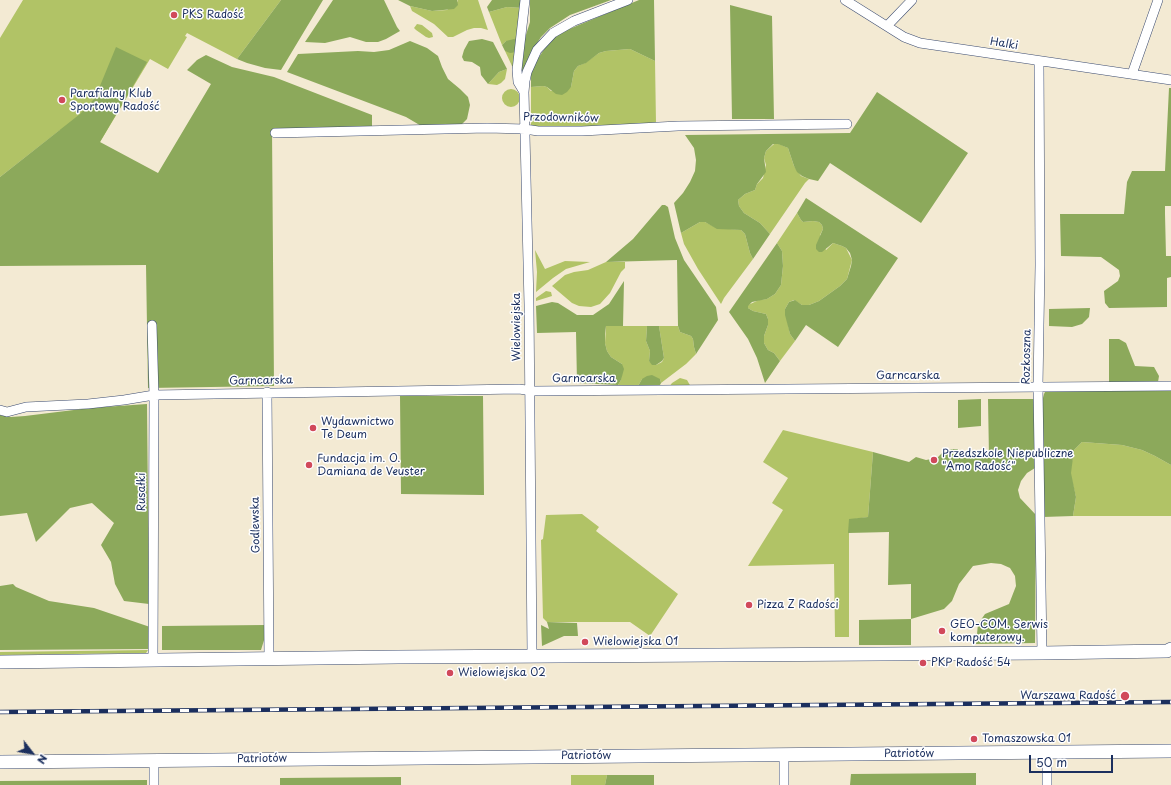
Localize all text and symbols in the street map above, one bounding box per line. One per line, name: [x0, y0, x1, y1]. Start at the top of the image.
place label: PKS Radość: [182, 8, 244, 22]
marker: PKS Radość: [169, 10, 179, 20]
street label: Halki: [989, 35, 1019, 53]
place label: Parafialny Klub Sportowy Radość: [70, 87, 160, 113]
marker: Parafialny Klub Sportowy Radość: [57, 95, 67, 105]
street label: Przodowników: [523, 111, 599, 125]
street label: Wielowiejska: [510, 293, 524, 361]
street label: Rozkoszna: [1020, 329, 1034, 385]
street label: Garncarska: [876, 369, 940, 383]
street label: Garncarska: [552, 372, 616, 386]
street label: Garncarska: [229, 374, 293, 388]
place label: Wydawnictwo Te Deum: [321, 415, 394, 441]
marker: Wydawnictwo Te Deum: [308, 423, 318, 433]
place label: Przedszkole Niepubliczne "Amo Radość": [942, 447, 1074, 473]
place label: Fundacja im. O. Damiana de Veuster: [317, 452, 425, 478]
marker: Przedszkole Niepubliczne "Amo Radość": [929, 455, 939, 465]
marker: Fundacja im. O. Damiana de Veuster: [304, 460, 314, 470]
street label: Rusałki: [135, 473, 149, 511]
street label: Godlewska: [249, 497, 263, 553]
place label: Pizza Z Radości: [757, 598, 839, 612]
marker: Pizza Z Radości: [744, 600, 754, 610]
place label: GEO-COM. Serwis komputerowy.: [950, 618, 1048, 644]
marker: GEO-COM. Serwis komputerowy.: [937, 626, 947, 636]
place label: Wielowiejska 01: [593, 635, 678, 649]
marker: Wielowiejska 01: [580, 637, 590, 647]
place label: PKP Radość 54: [931, 656, 1011, 670]
marker: PKP Radość 54: [918, 658, 928, 668]
place label: Wielowiejska 02: [458, 666, 546, 680]
marker: Wielowiejska 02: [445, 668, 455, 678]
place label: Warszawa Radość: [1020, 689, 1116, 703]
marker: Warszawa Radość: [1119, 690, 1131, 702]
place label: Tomaszowska 01: [982, 732, 1071, 746]
north arrow: [12, 733, 52, 773]
marker: Tomaszowska 01: [969, 734, 979, 744]
street label: Patriotów: [884, 747, 934, 761]
scale bar: [1031, 747, 1115, 773]
street label: Patriotów: [561, 749, 611, 763]
text: N: [33, 751, 52, 768]
street label: Patriotów: [237, 752, 287, 766]
text: 50 m: [1036, 753, 1067, 771]

